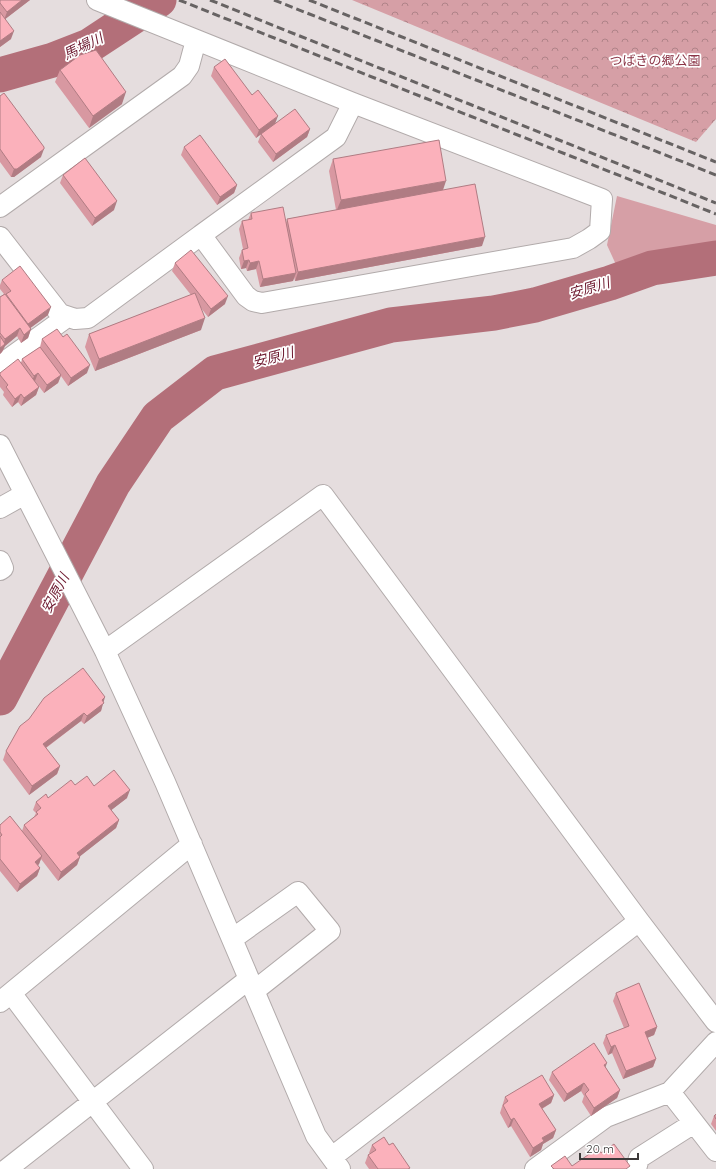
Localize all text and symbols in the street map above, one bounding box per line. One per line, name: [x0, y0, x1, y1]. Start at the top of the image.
water label: 馬場川: [60, 28, 108, 63]
park label: つばきの郷公園: [609, 52, 701, 68]
water label: 安原川: [566, 273, 614, 303]
water label: 安原川: [250, 342, 298, 371]
water label: 安原川: [37, 568, 74, 616]
scale bar: [580, 1135, 638, 1161]
text: 20 m: [586, 1141, 614, 1156]

